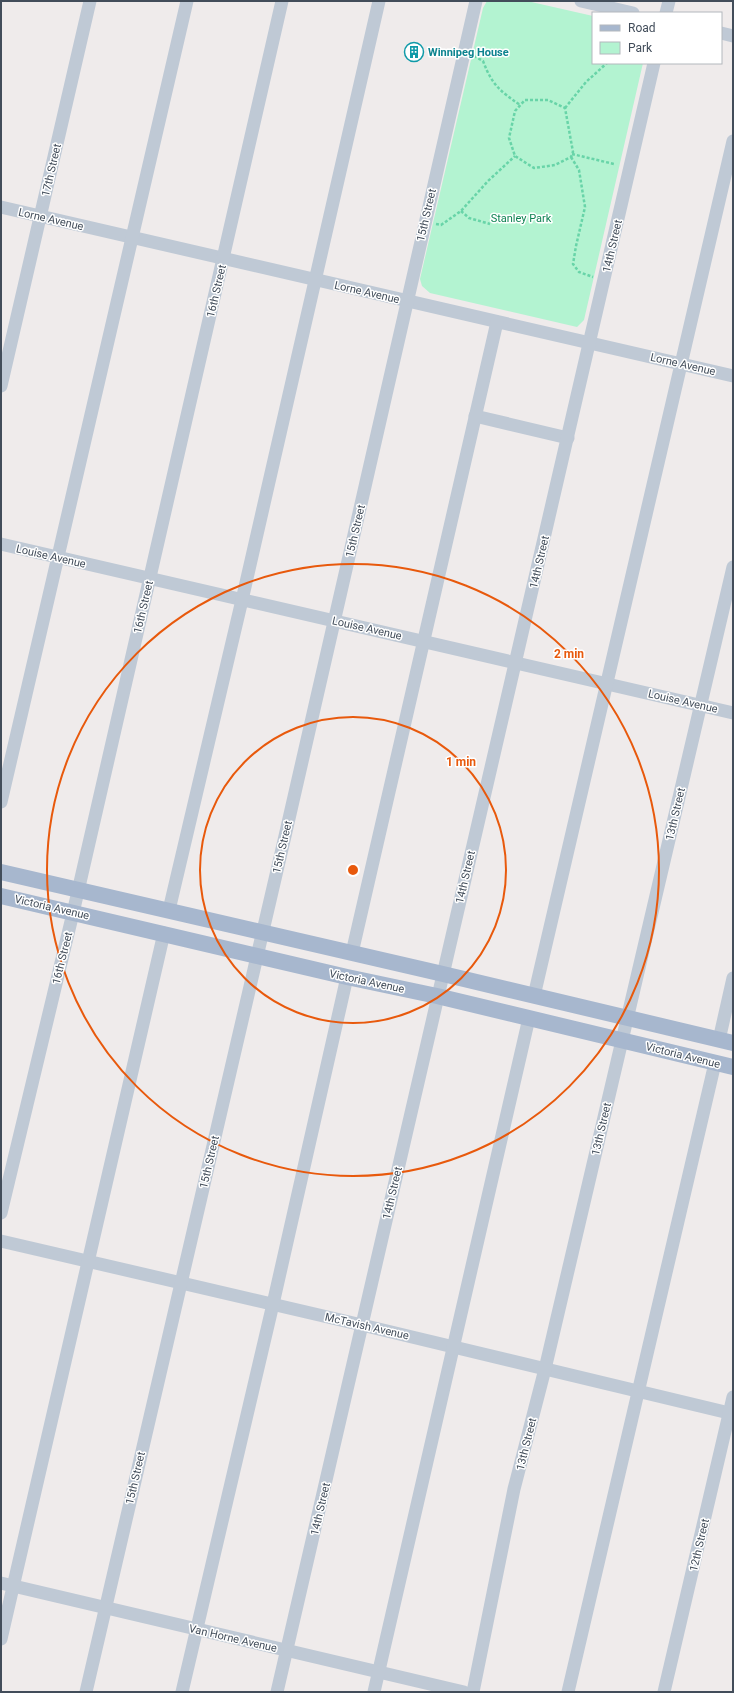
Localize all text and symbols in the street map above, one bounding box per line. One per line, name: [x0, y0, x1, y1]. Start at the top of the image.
legend: [592, 12, 722, 64]
text: Road: [628, 21, 656, 35]
building icon: Winnipeg House: [403, 41, 425, 63]
text: Park: [628, 41, 653, 55]
place label: Winnipeg House: [428, 46, 509, 59]
street label: 17th Street: [39, 142, 64, 198]
street label: 15th Street: [414, 187, 439, 243]
street label: Lorne Avenue: [17, 206, 85, 233]
park label: Stanley Park: [491, 212, 552, 225]
street label: 14th Street: [600, 218, 625, 274]
street label: 16th Street: [204, 263, 229, 319]
street label: Lorne Avenue: [333, 279, 401, 306]
street label: Lorne Avenue: [649, 351, 717, 378]
street label: 15th Street: [343, 503, 368, 559]
street label: 14th Street: [527, 534, 552, 590]
street label: Louise Avenue: [15, 542, 87, 571]
street label: 16th Street: [131, 579, 156, 635]
street label: Louise Avenue: [331, 614, 403, 643]
text: 2 min: [554, 647, 584, 661]
street label: Louise Avenue: [647, 687, 719, 716]
text: 1 min: [446, 755, 476, 769]
street label: 13th Street: [663, 786, 688, 842]
street label: 15th Street: [270, 819, 295, 875]
street label: 14th Street: [453, 849, 478, 905]
centre of rings: [346, 863, 360, 877]
street label: Victoria Avenue: [13, 893, 91, 922]
street label: 16th Street: [50, 930, 75, 986]
street label: Victoria Avenue: [328, 967, 406, 996]
street label: Victoria Avenue: [644, 1040, 722, 1071]
street label: 13th Street: [589, 1101, 614, 1157]
street label: 15th Street: [197, 1134, 222, 1190]
street label: 14th Street: [380, 1165, 405, 1221]
street label: McTavish Avenue: [324, 1311, 410, 1342]
street label: 13th Street: [514, 1416, 539, 1472]
street label: 15th Street: [123, 1450, 148, 1506]
street label: 14th Street: [308, 1481, 333, 1537]
street label: 12th Street: [687, 1517, 712, 1573]
street label: Van Horne Avenue: [188, 1622, 278, 1655]

